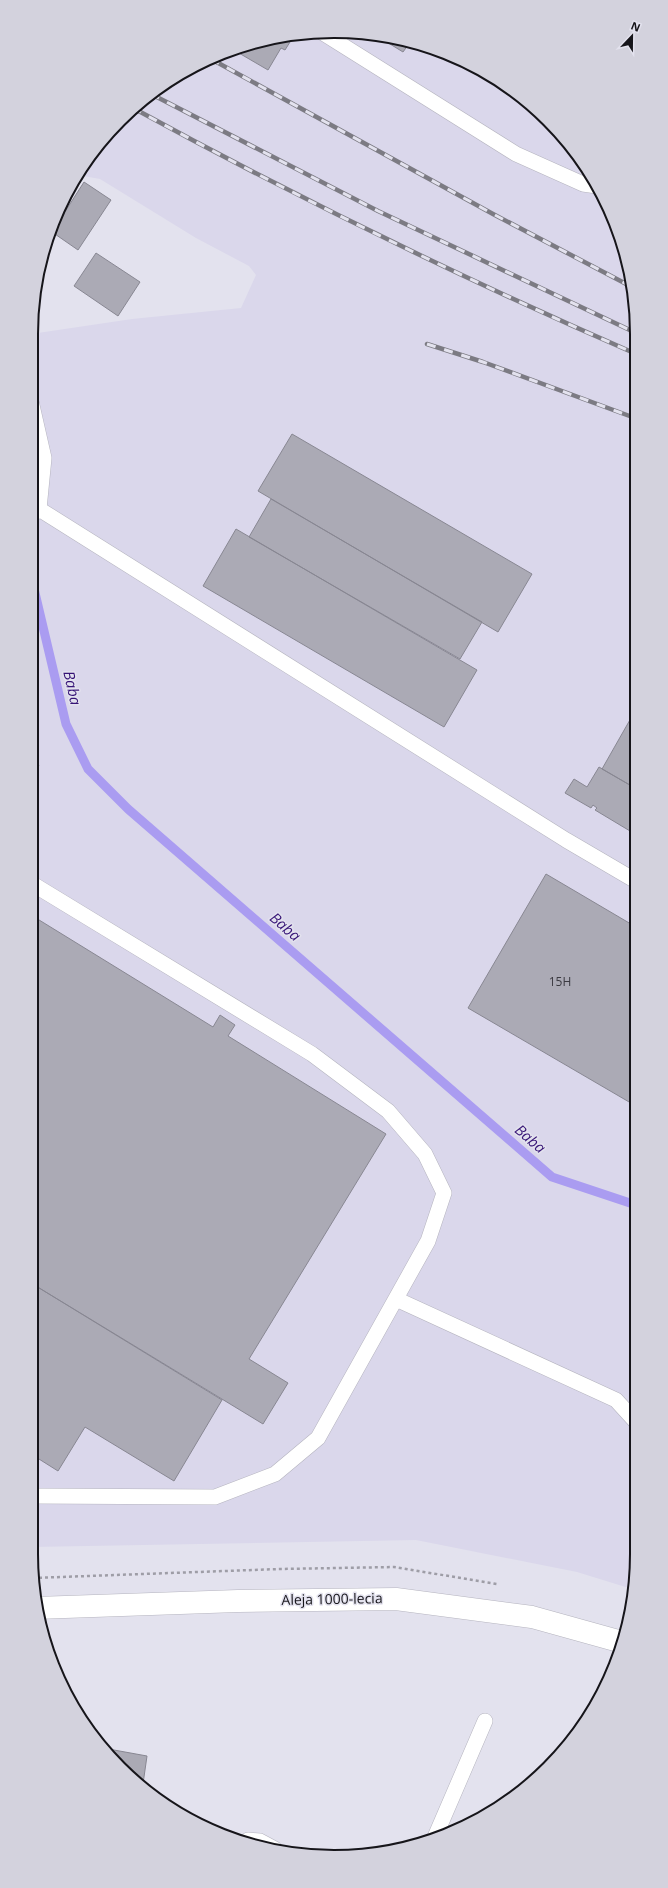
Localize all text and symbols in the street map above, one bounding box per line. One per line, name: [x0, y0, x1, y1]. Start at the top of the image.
north arrow: [612, 16, 652, 56]
text: N: [629, 18, 643, 35]
water label: Baba: [59, 669, 87, 707]
water label: Baba: [266, 907, 306, 945]
house number: 15H: [549, 973, 571, 990]
water label: Baba: [511, 1119, 551, 1157]
street label: Aleja 1000-lecia: [281, 1588, 383, 1609]

